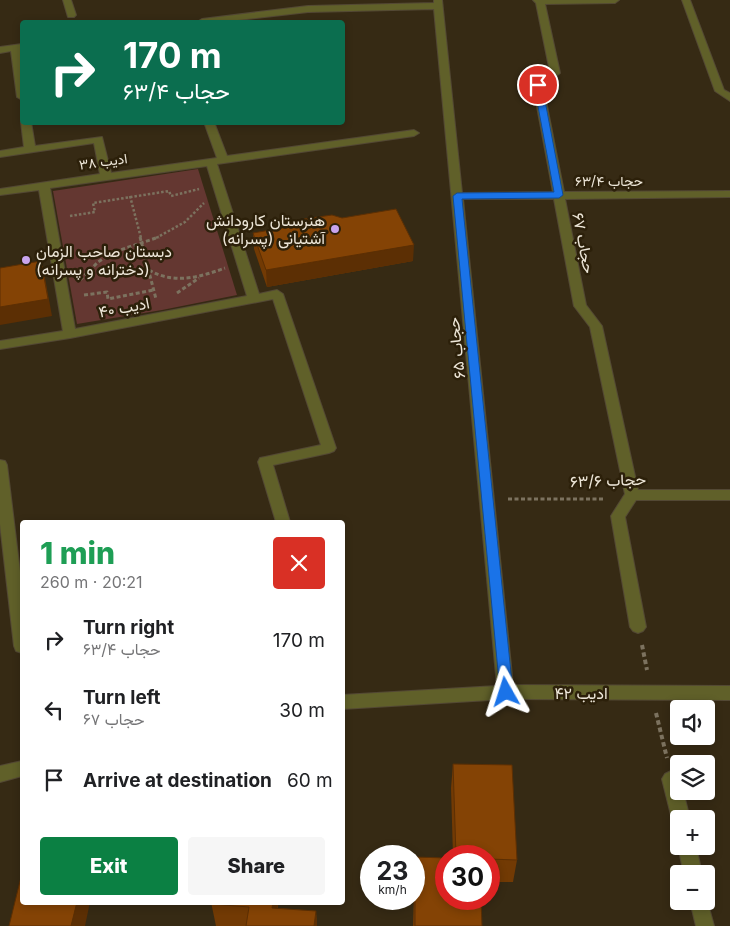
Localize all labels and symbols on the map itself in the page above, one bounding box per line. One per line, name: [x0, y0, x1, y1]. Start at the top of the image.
pin: [517, 64, 559, 106]
street label: ادیب ۳۸: [78, 149, 128, 174]
street label: حجاب ۶۳/۴: [575, 172, 643, 190]
place label: هنرستان کارودانش آشتیانی (پسرانه): [206, 210, 326, 250]
street label: حجاب ۶۷: [568, 211, 600, 275]
marker: هنرستان کارودانش آشتیانی (پسرانه): [329, 223, 341, 235]
place label: دبستان صاحب الزمان (دخترانه و پسرانه): [36, 241, 172, 281]
marker: دبستان صاحب الزمان (دخترانه و پسرانه): [20, 254, 32, 266]
street label: ادیب ۴۰: [97, 292, 151, 322]
street label: حجاب ۶۵: [443, 316, 469, 380]
street label: حجاب ۶۳/۶: [570, 469, 647, 491]
position arrow: [479, 665, 531, 717]
street label: ادیب ۴۲: [554, 683, 608, 703]
speed limit sign: 30: [435, 845, 500, 910]

